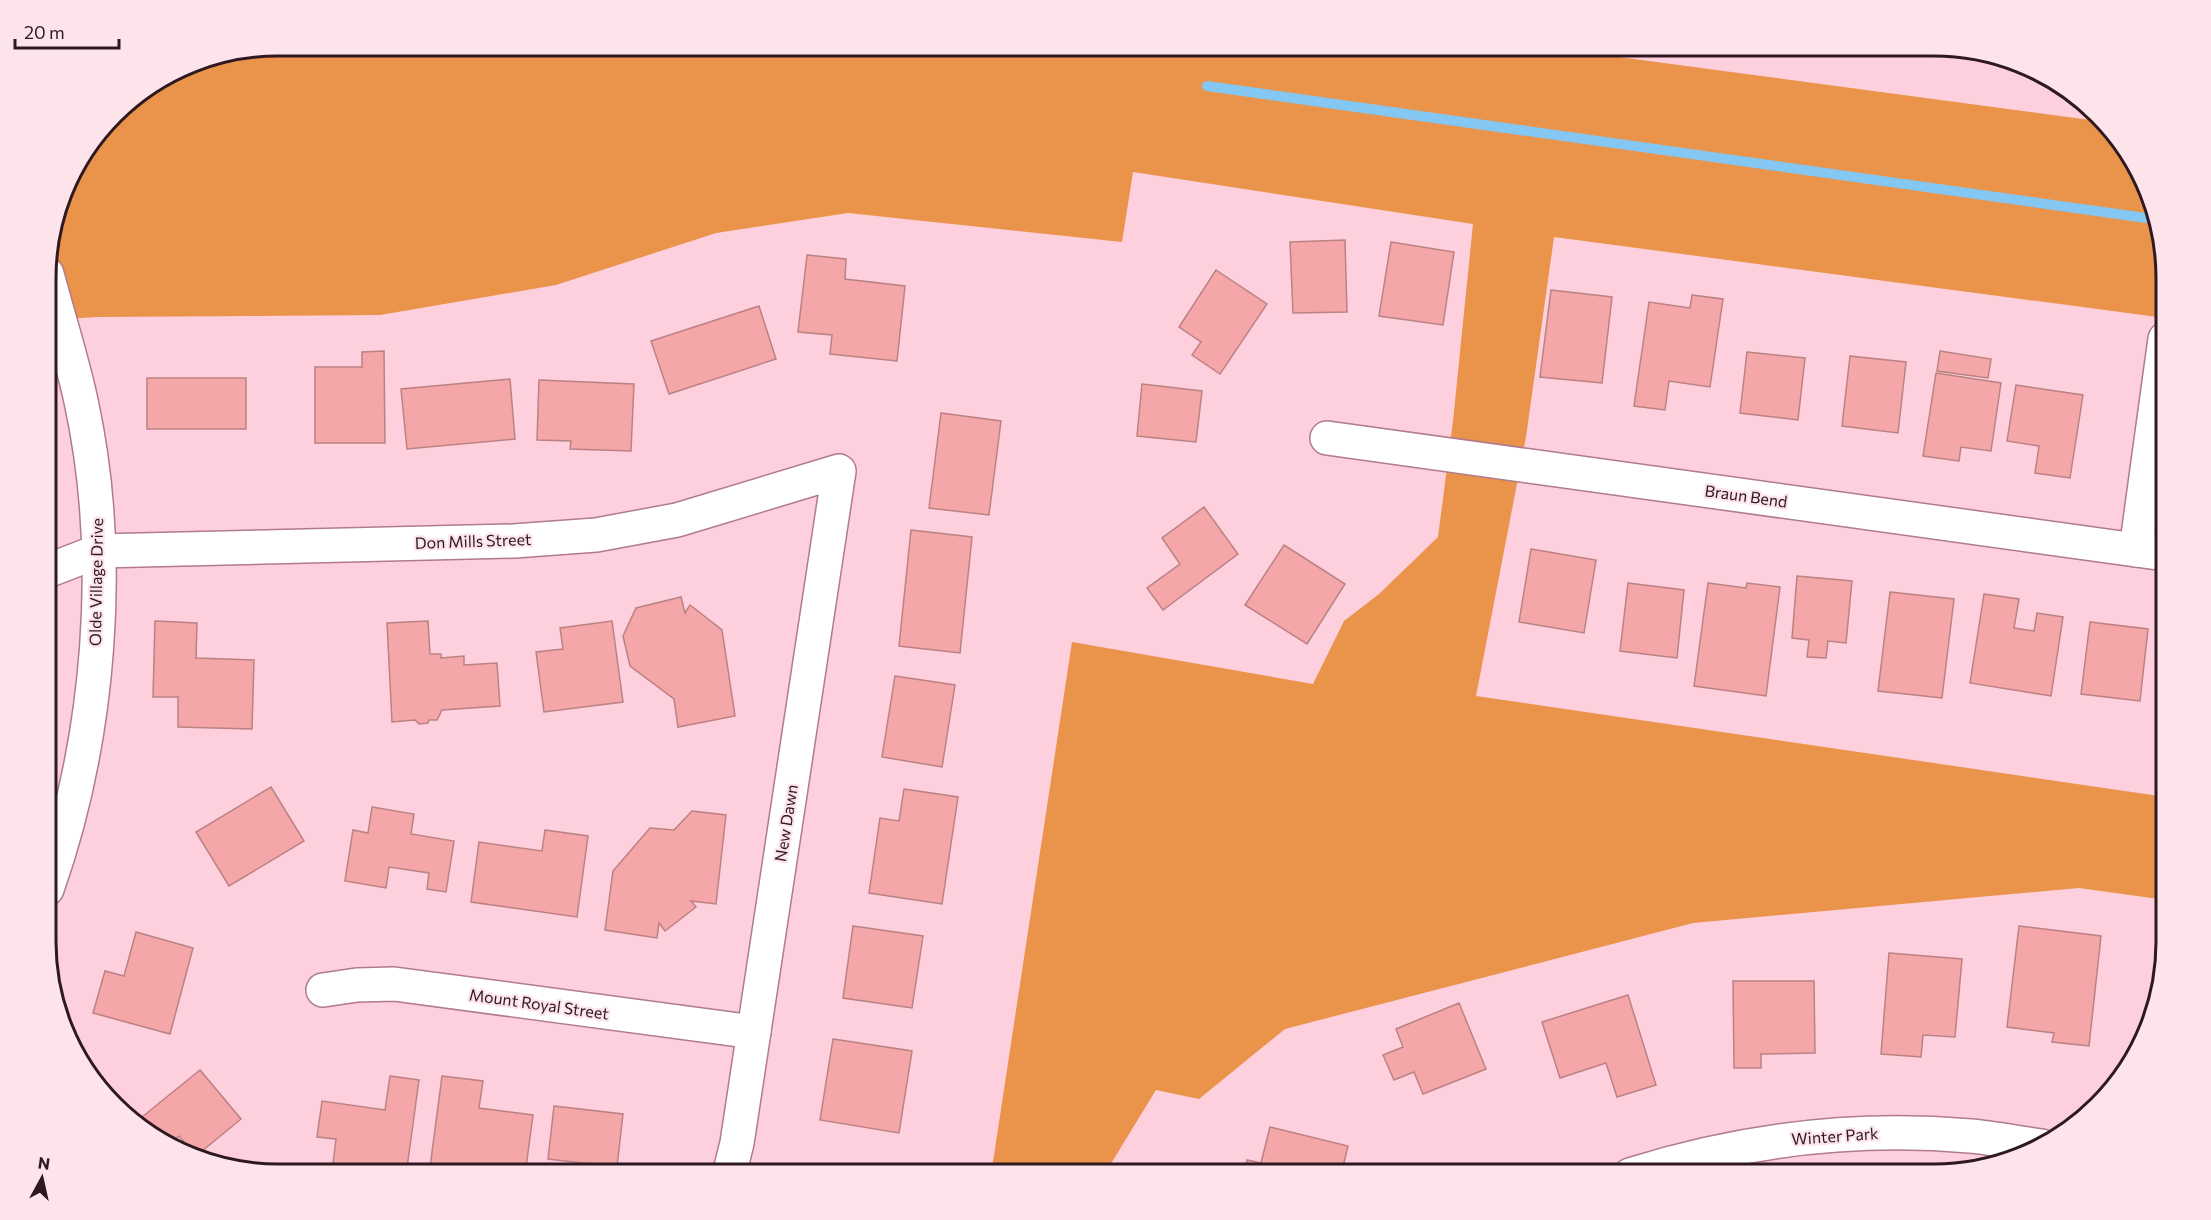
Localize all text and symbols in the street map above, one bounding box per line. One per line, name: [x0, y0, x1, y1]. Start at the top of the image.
scale bar: [15, 12, 118, 50]
text: 20 m: [24, 21, 65, 43]
street label: Braun Bend: [1704, 480, 1789, 511]
street label: Olde Village Drive: [85, 518, 106, 646]
street label: Don Mills Street: [414, 529, 532, 552]
street label: New Dawn: [770, 783, 801, 863]
street label: Mount Royal Street: [468, 984, 611, 1023]
street label: Winter Park: [1791, 1123, 1880, 1148]
north arrow: [12, 1148, 72, 1208]
text: N: [37, 1152, 51, 1173]

